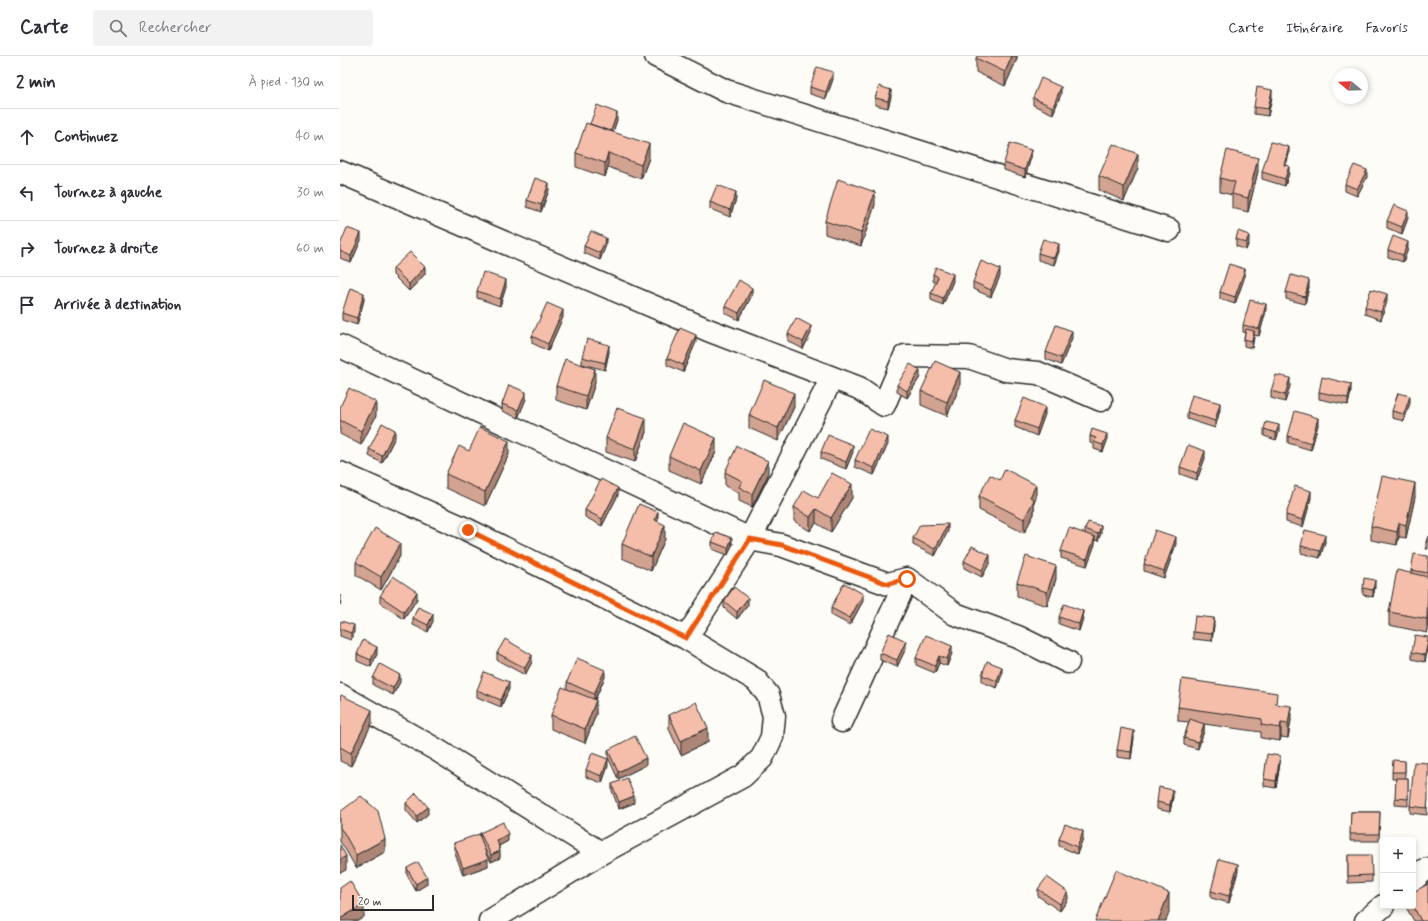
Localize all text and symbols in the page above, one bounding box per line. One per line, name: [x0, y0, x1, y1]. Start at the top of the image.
search box: [93, 10, 373, 46]
text: Carte: [20, 15, 69, 40]
icon: search: [107, 17, 129, 39]
text: Rechercher: [139, 18, 212, 38]
text: Carte: [1228, 19, 1264, 37]
text: Itinéraire: [1286, 19, 1343, 37]
text: Favoris: [1365, 19, 1408, 37]
north arrow: [1332, 68, 1368, 104]
text: 2 min: [16, 71, 56, 93]
text: À pied · 130 m: [248, 74, 324, 91]
icon: ahead: [16, 126, 38, 148]
text: Continuez: [54, 127, 118, 147]
text: 40 m: [295, 128, 324, 145]
icon: left: [16, 182, 38, 204]
text: Tournez à gauche: [54, 183, 162, 203]
text: 30 m: [297, 184, 324, 201]
icon: right: [16, 238, 38, 260]
text: Tournez à droite: [54, 239, 158, 259]
text: 60 m: [296, 240, 324, 257]
icon: arrive: [16, 294, 38, 316]
text: Arrivée à destination: [54, 295, 181, 315]
route end: [459, 521, 477, 539]
route start: [898, 570, 916, 588]
map controls: [1380, 837, 1416, 909]
button: +: [1380, 837, 1416, 873]
button: −: [1380, 873, 1416, 909]
scale bar: [352, 893, 434, 912]
text: 20 m: [358, 895, 381, 909]

